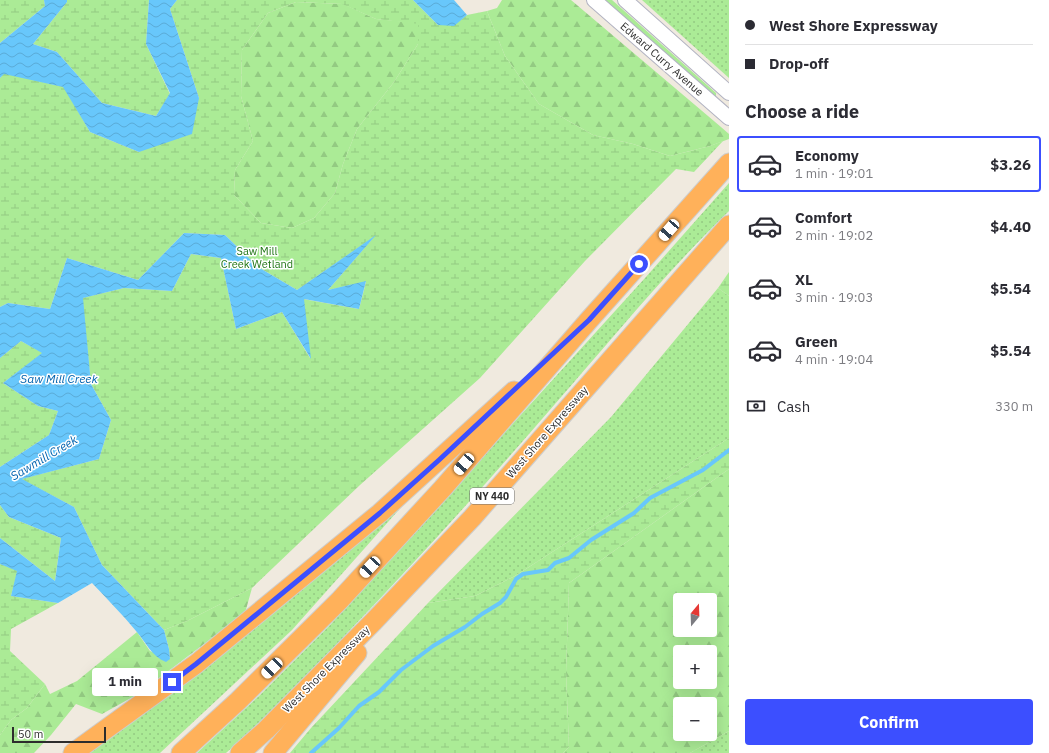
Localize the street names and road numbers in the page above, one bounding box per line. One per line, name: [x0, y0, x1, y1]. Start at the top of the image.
street label: Edward Curry Avenue: [617, 19, 707, 99]
street label: West Shore Expressway: [503, 383, 591, 481]
road number: NY 440: [470, 488, 514, 504]
street label: West Shore Expressway: [280, 622, 373, 715]

